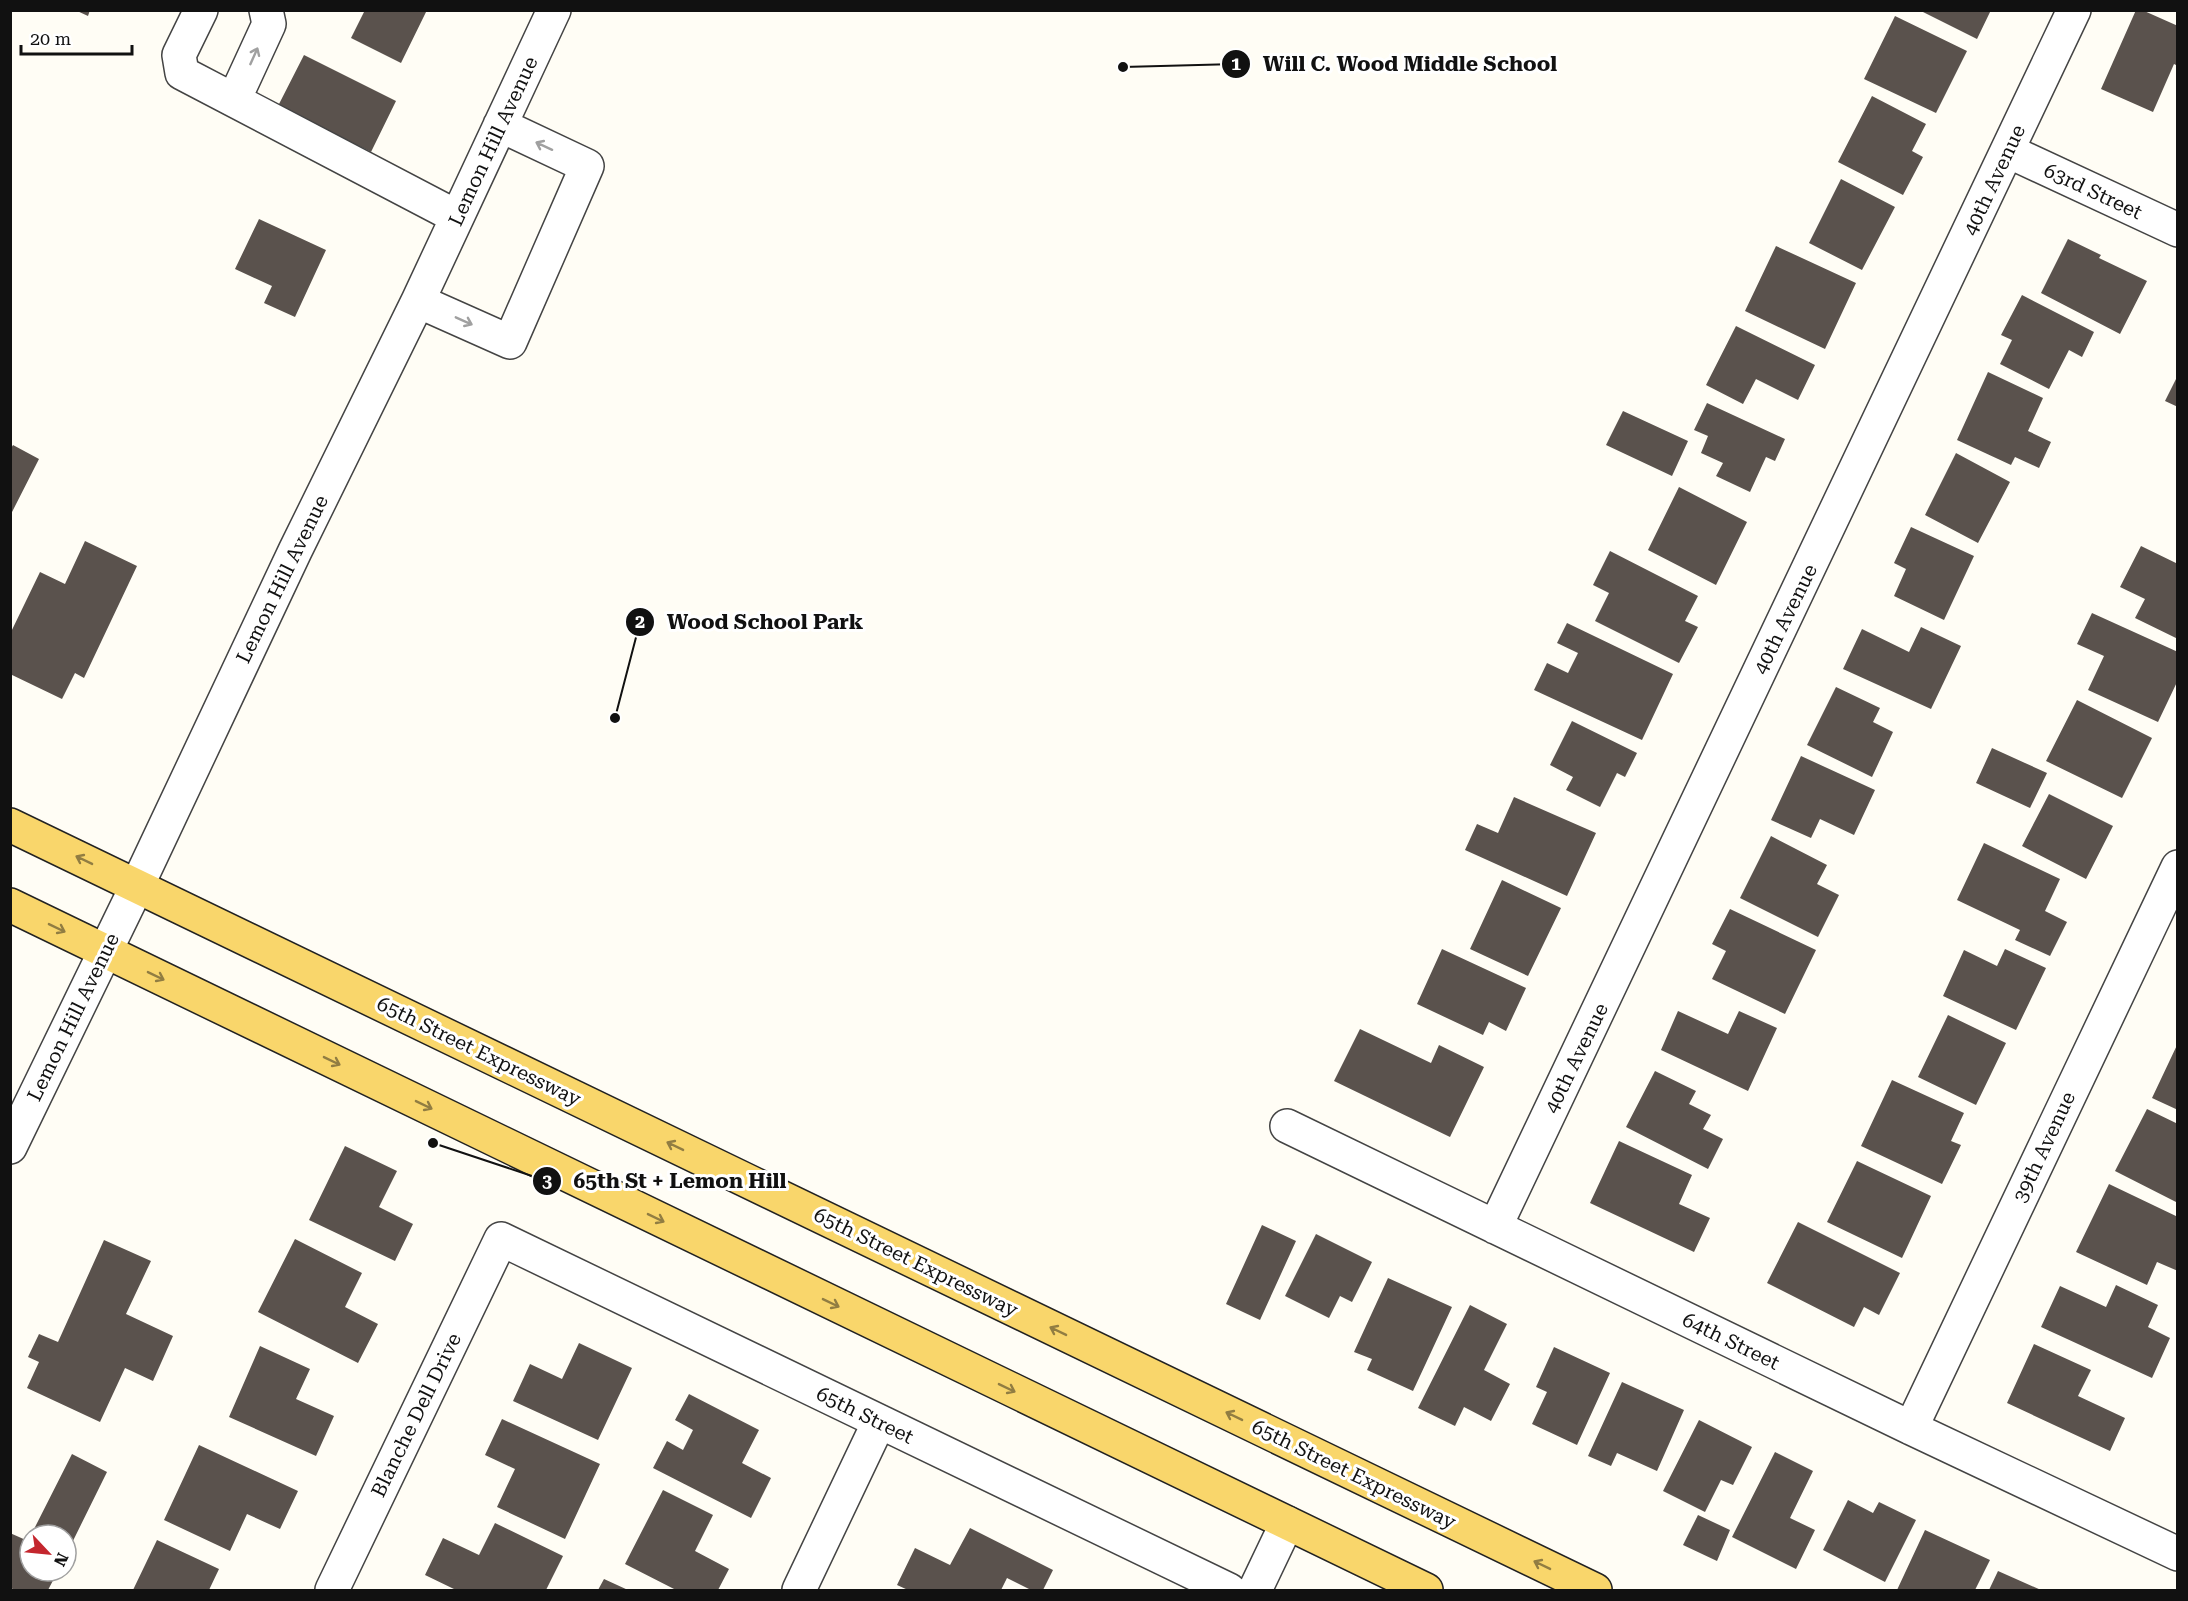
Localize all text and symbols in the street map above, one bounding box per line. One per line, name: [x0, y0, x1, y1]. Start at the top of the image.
scale bar: [21, 18, 132, 56]
text: 20 m: [30, 28, 71, 49]
callout: Will C. Wood Middle School: [1221, 44, 1569, 83]
one-way arrow: [249, 47, 261, 65]
street label: Lemon Hill Avenue: [443, 52, 543, 230]
text: Will C. Wood Middle School: [1263, 52, 1557, 76]
text: 1: [1231, 53, 1241, 74]
street label: 40th Avenue: [1958, 121, 2030, 239]
one-way arrow: [535, 139, 553, 151]
street label: 63rd Street: [2040, 158, 2146, 224]
one-way arrow: [454, 316, 472, 328]
street label: Lemon Hill Avenue: [231, 491, 333, 667]
street label: 40th Avenue: [1748, 560, 1822, 678]
callout: Wood School Park: [625, 602, 875, 641]
text: Wood School Park: [667, 610, 864, 634]
text: 2: [635, 611, 645, 632]
one-way arrow: [75, 854, 93, 866]
one-way arrow: [48, 922, 66, 934]
street label: Lemon Hill Avenue: [22, 929, 124, 1105]
one-way arrow: [147, 970, 165, 982]
street label: 65th Street Expressway: [373, 991, 585, 1111]
street label: 40th Avenue: [1539, 999, 1613, 1117]
one-way arrow: [323, 1055, 341, 1067]
street label: 39th Avenue: [2008, 1088, 2080, 1206]
one-way arrow: [414, 1100, 432, 1112]
one-way arrow: [666, 1139, 684, 1151]
callout: 65th St + Lemon Hill: [532, 1161, 799, 1200]
text: 65th St + Lemon Hill: [574, 1169, 786, 1193]
text: 3: [542, 1170, 552, 1191]
street label: 65th Street Expressway: [810, 1202, 1022, 1322]
one-way arrow: [646, 1212, 664, 1224]
one-way arrow: [822, 1297, 840, 1309]
street label: 64th Street: [1678, 1307, 1784, 1375]
one-way arrow: [1050, 1325, 1068, 1337]
street label: Blanche Dell Drive: [366, 1329, 466, 1501]
street label: 65th Street: [812, 1381, 918, 1449]
one-way arrow: [997, 1382, 1015, 1394]
one-way arrow: [1225, 1410, 1243, 1422]
street label: 65th Street Expressway: [1248, 1414, 1460, 1534]
north arrow: [18, 1523, 78, 1583]
text: N: [50, 1550, 72, 1569]
one-way arrow: [1533, 1559, 1551, 1570]

